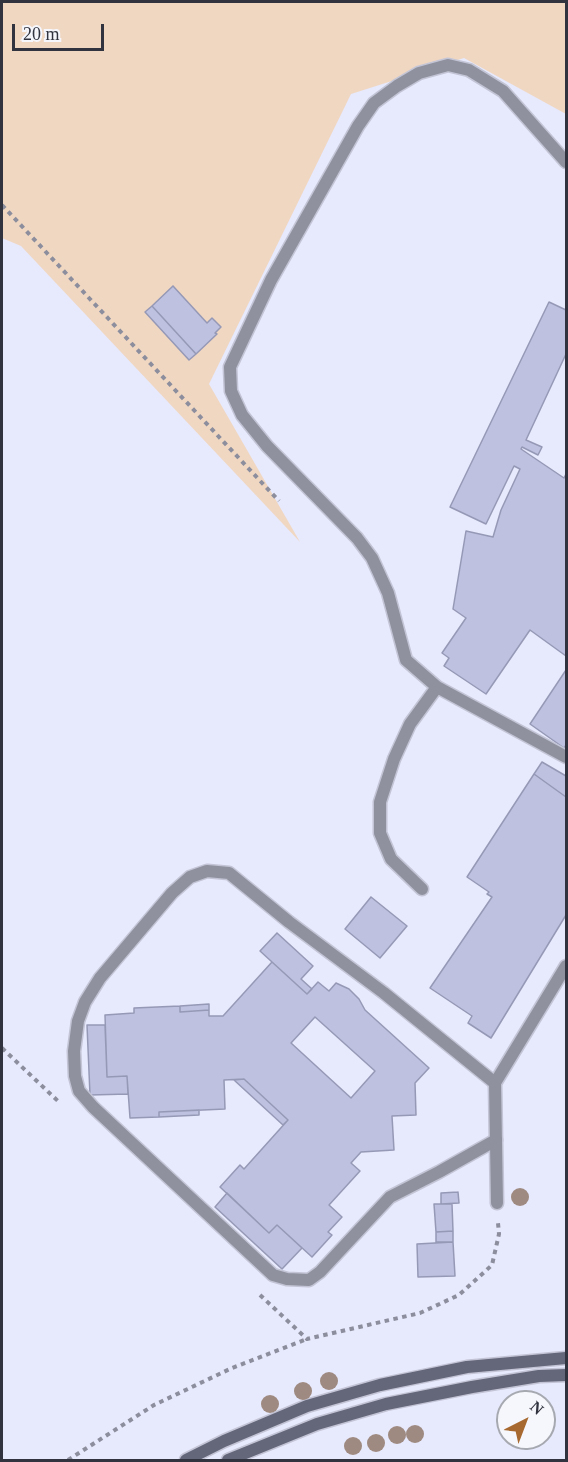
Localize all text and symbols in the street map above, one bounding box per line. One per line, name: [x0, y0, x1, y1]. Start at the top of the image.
scale bar: [15, 12, 106, 50]
text: 20 m: [23, 24, 60, 44]
north arrow: [496, 1390, 556, 1450]
text: N: [527, 1398, 547, 1418]

